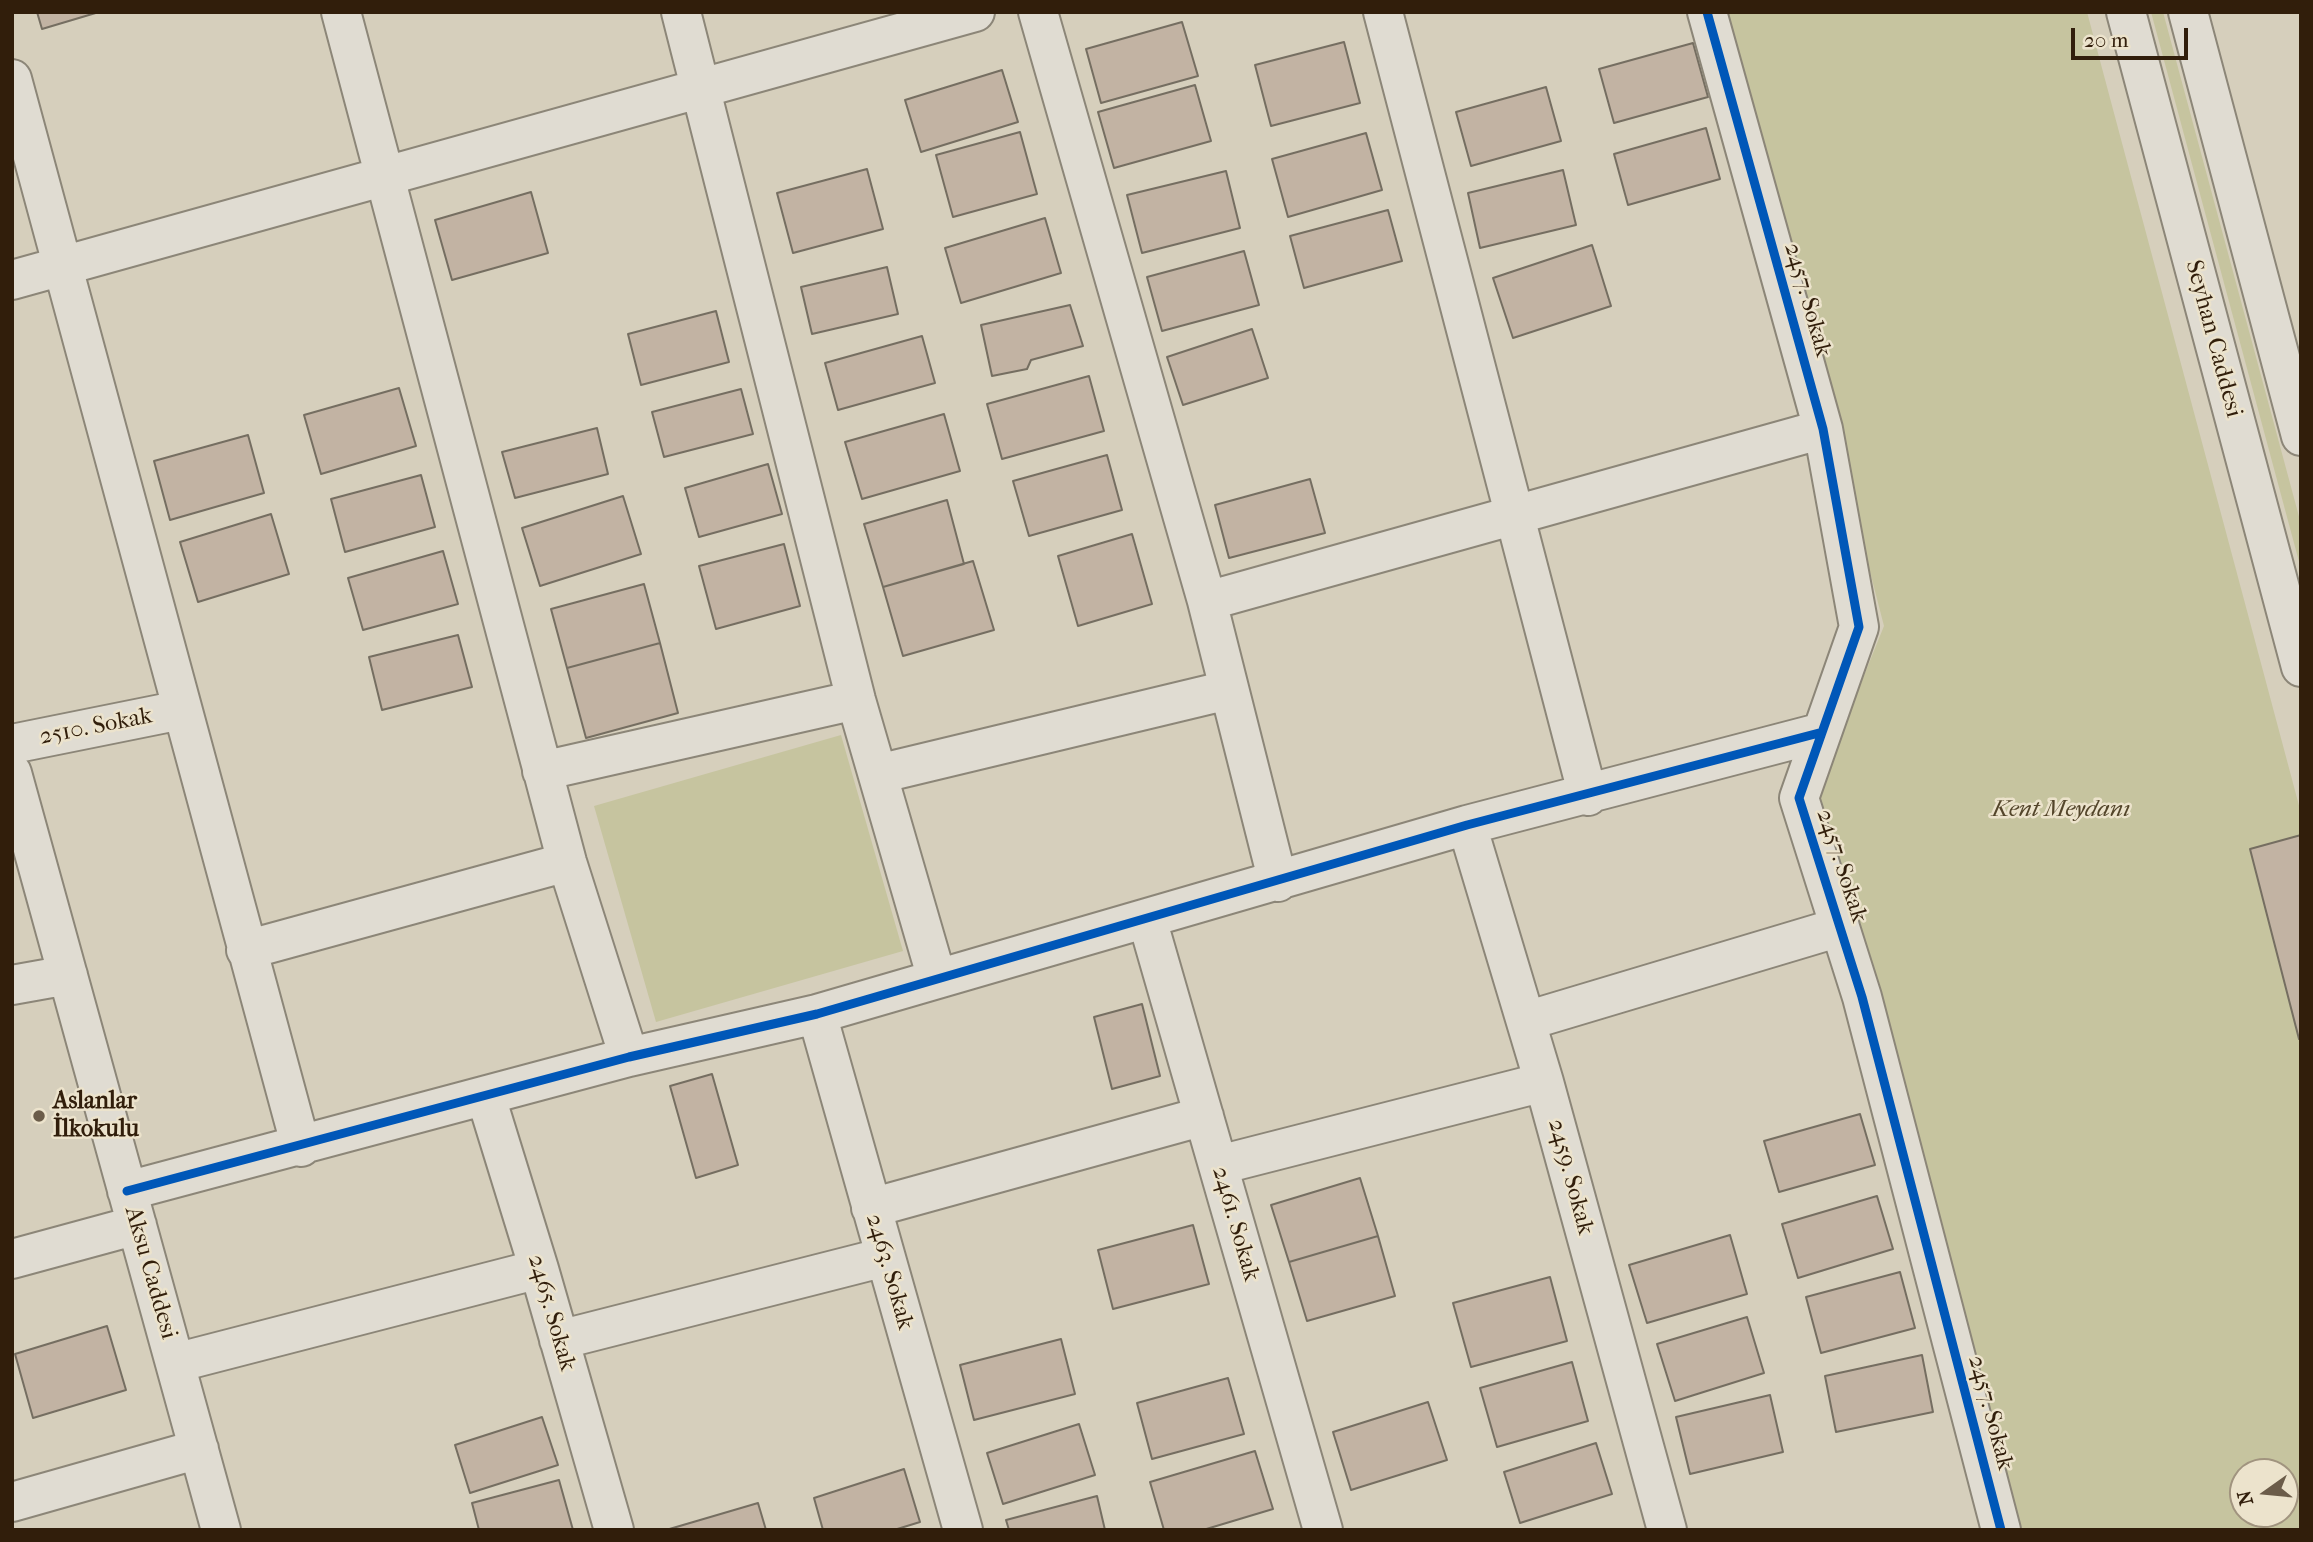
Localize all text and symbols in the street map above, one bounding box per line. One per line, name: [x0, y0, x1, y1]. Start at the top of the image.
scale bar: [2075, 14, 2192, 58]
text: 20 m: [2084, 28, 2128, 52]
street label: 2457. Sokak: [1777, 240, 1837, 360]
street label: Seyhan Caddesi: [2178, 257, 2248, 421]
street label: 2510. Sokak: [37, 702, 155, 752]
park label: Kent Meydanı: [1992, 796, 2130, 824]
street label: 2457. Sokak: [1809, 806, 1873, 926]
place label: Aslanlar İlkokulu: [53, 1088, 139, 1144]
marker: Aslanlar İlkokulu: [31, 1108, 47, 1124]
street label: 2459. Sokak: [1541, 1116, 1599, 1238]
street label: 2461. Sokak: [1205, 1163, 1265, 1285]
street label: Aksu Caddesi: [117, 1203, 183, 1343]
street label: 2463. Sokak: [859, 1211, 919, 1333]
street label: 2465. Sokak: [521, 1251, 581, 1375]
street label: 2457. Sokak: [1961, 1353, 2019, 1473]
north arrow: [2229, 1458, 2299, 1528]
text: N: [2233, 1488, 2258, 1508]

